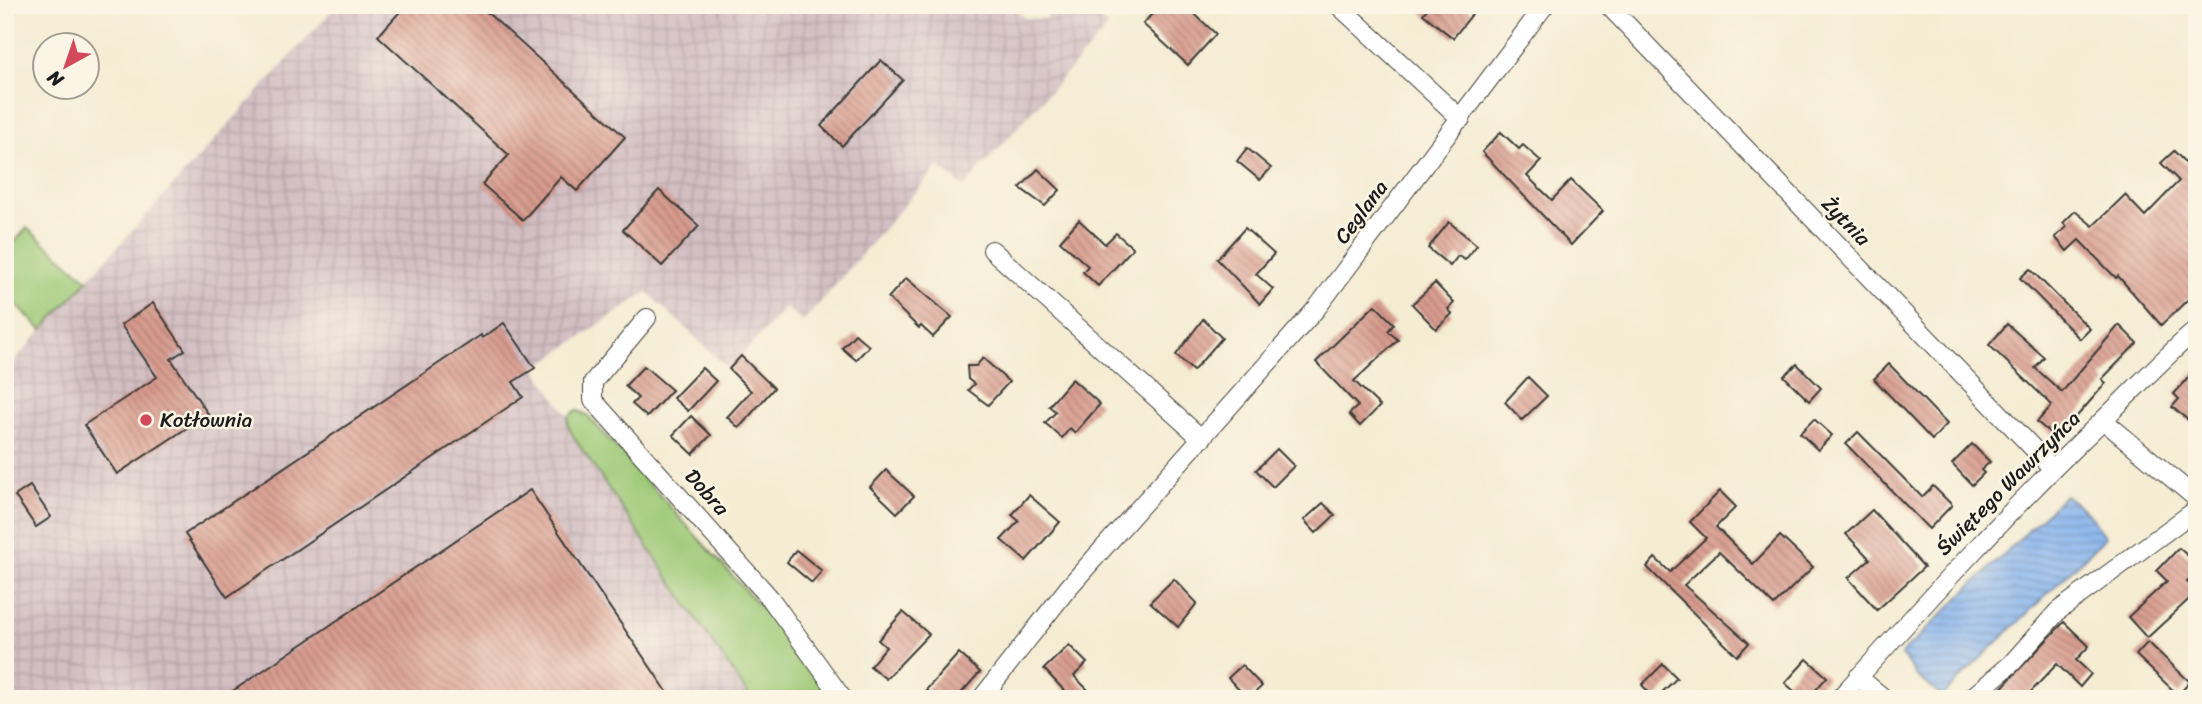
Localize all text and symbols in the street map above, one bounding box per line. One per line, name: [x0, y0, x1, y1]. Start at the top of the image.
north arrow: [32, 32, 102, 102]
text: N: [39, 61, 72, 96]
street label: Ceglana: [1324, 171, 1398, 253]
street label: Żytnia: [1812, 186, 1881, 256]
place label: Kotłownia: [160, 401, 253, 439]
street label: Świętego Wawrzyńca: [1926, 401, 2090, 565]
marker: Kotłownia: [138, 412, 154, 428]
street label: Dobra: [675, 459, 739, 525]

